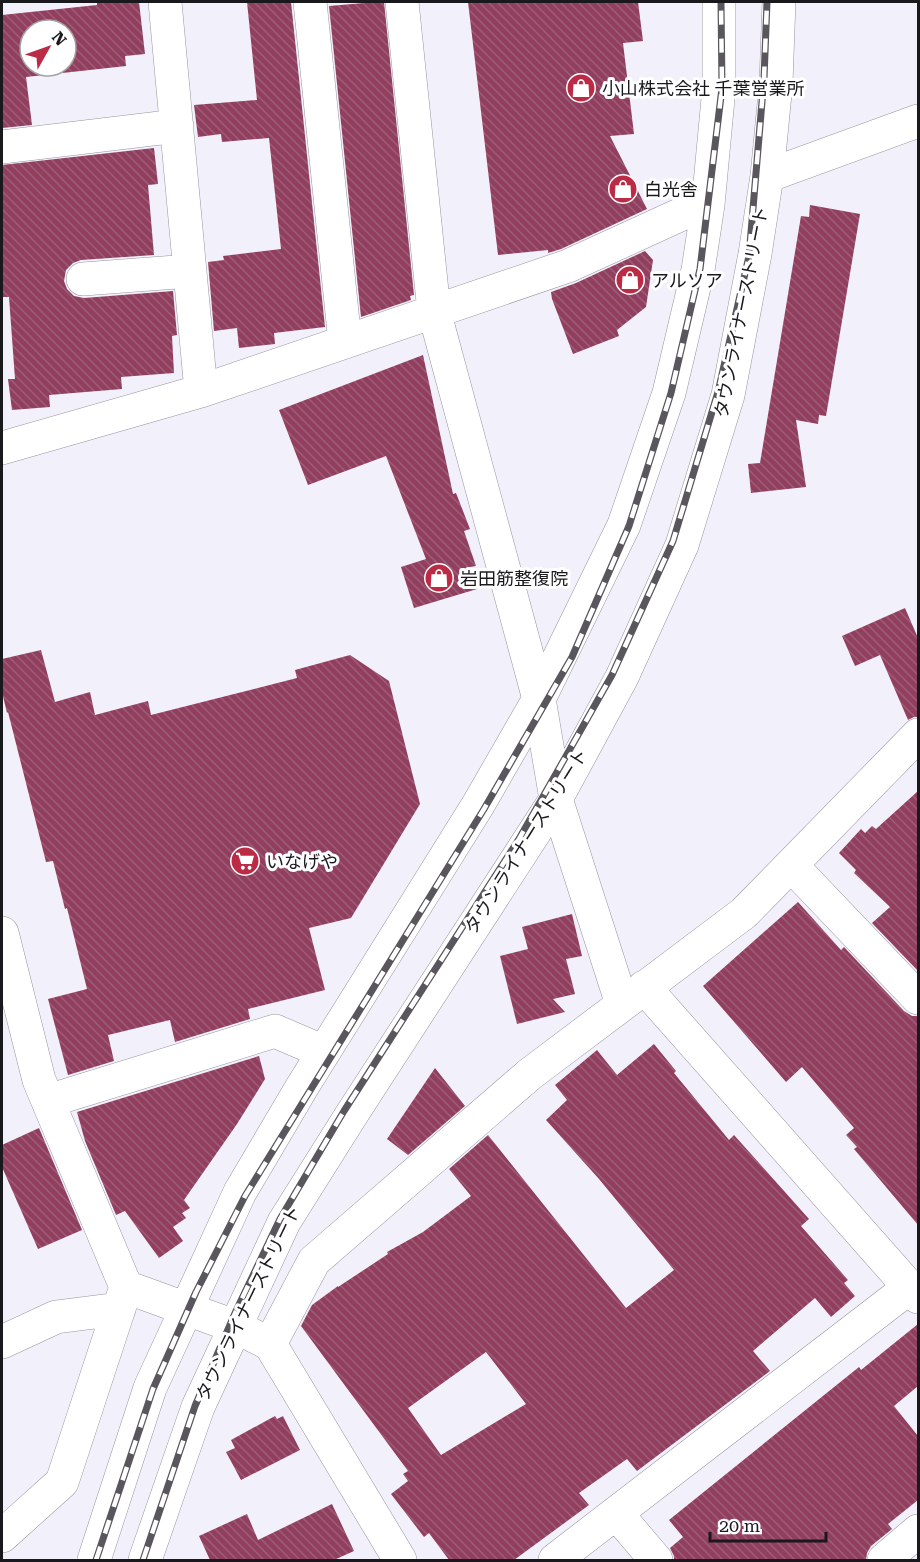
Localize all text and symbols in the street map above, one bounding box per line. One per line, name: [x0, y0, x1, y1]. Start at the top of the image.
north arrow: [18, 18, 78, 78]
text: N: [48, 28, 70, 50]
shop icon: 小山株式会社 千葉営業所: [565, 72, 597, 104]
place label: 小山株式会社 千葉営業所: [602, 78, 805, 99]
shop icon: 白光舎: [607, 173, 639, 205]
place label: 白光舎: [644, 179, 698, 200]
street label: タウンライナーストリート: [710, 205, 772, 419]
shop icon: アルソア: [614, 264, 646, 296]
place label: アルソア: [651, 270, 723, 291]
shop icon: 岩田筋整復院: [423, 562, 455, 594]
place label: 岩田筋整復院: [460, 568, 568, 589]
street label: タウンライナーストリート: [460, 744, 592, 938]
supermarket icon: いなげや: [229, 845, 261, 877]
place label: いなげや: [266, 851, 338, 872]
street label: タウンライナーストリート: [191, 1202, 305, 1404]
scale bar: [710, 1505, 826, 1543]
text: 20 m: [719, 1515, 760, 1536]

